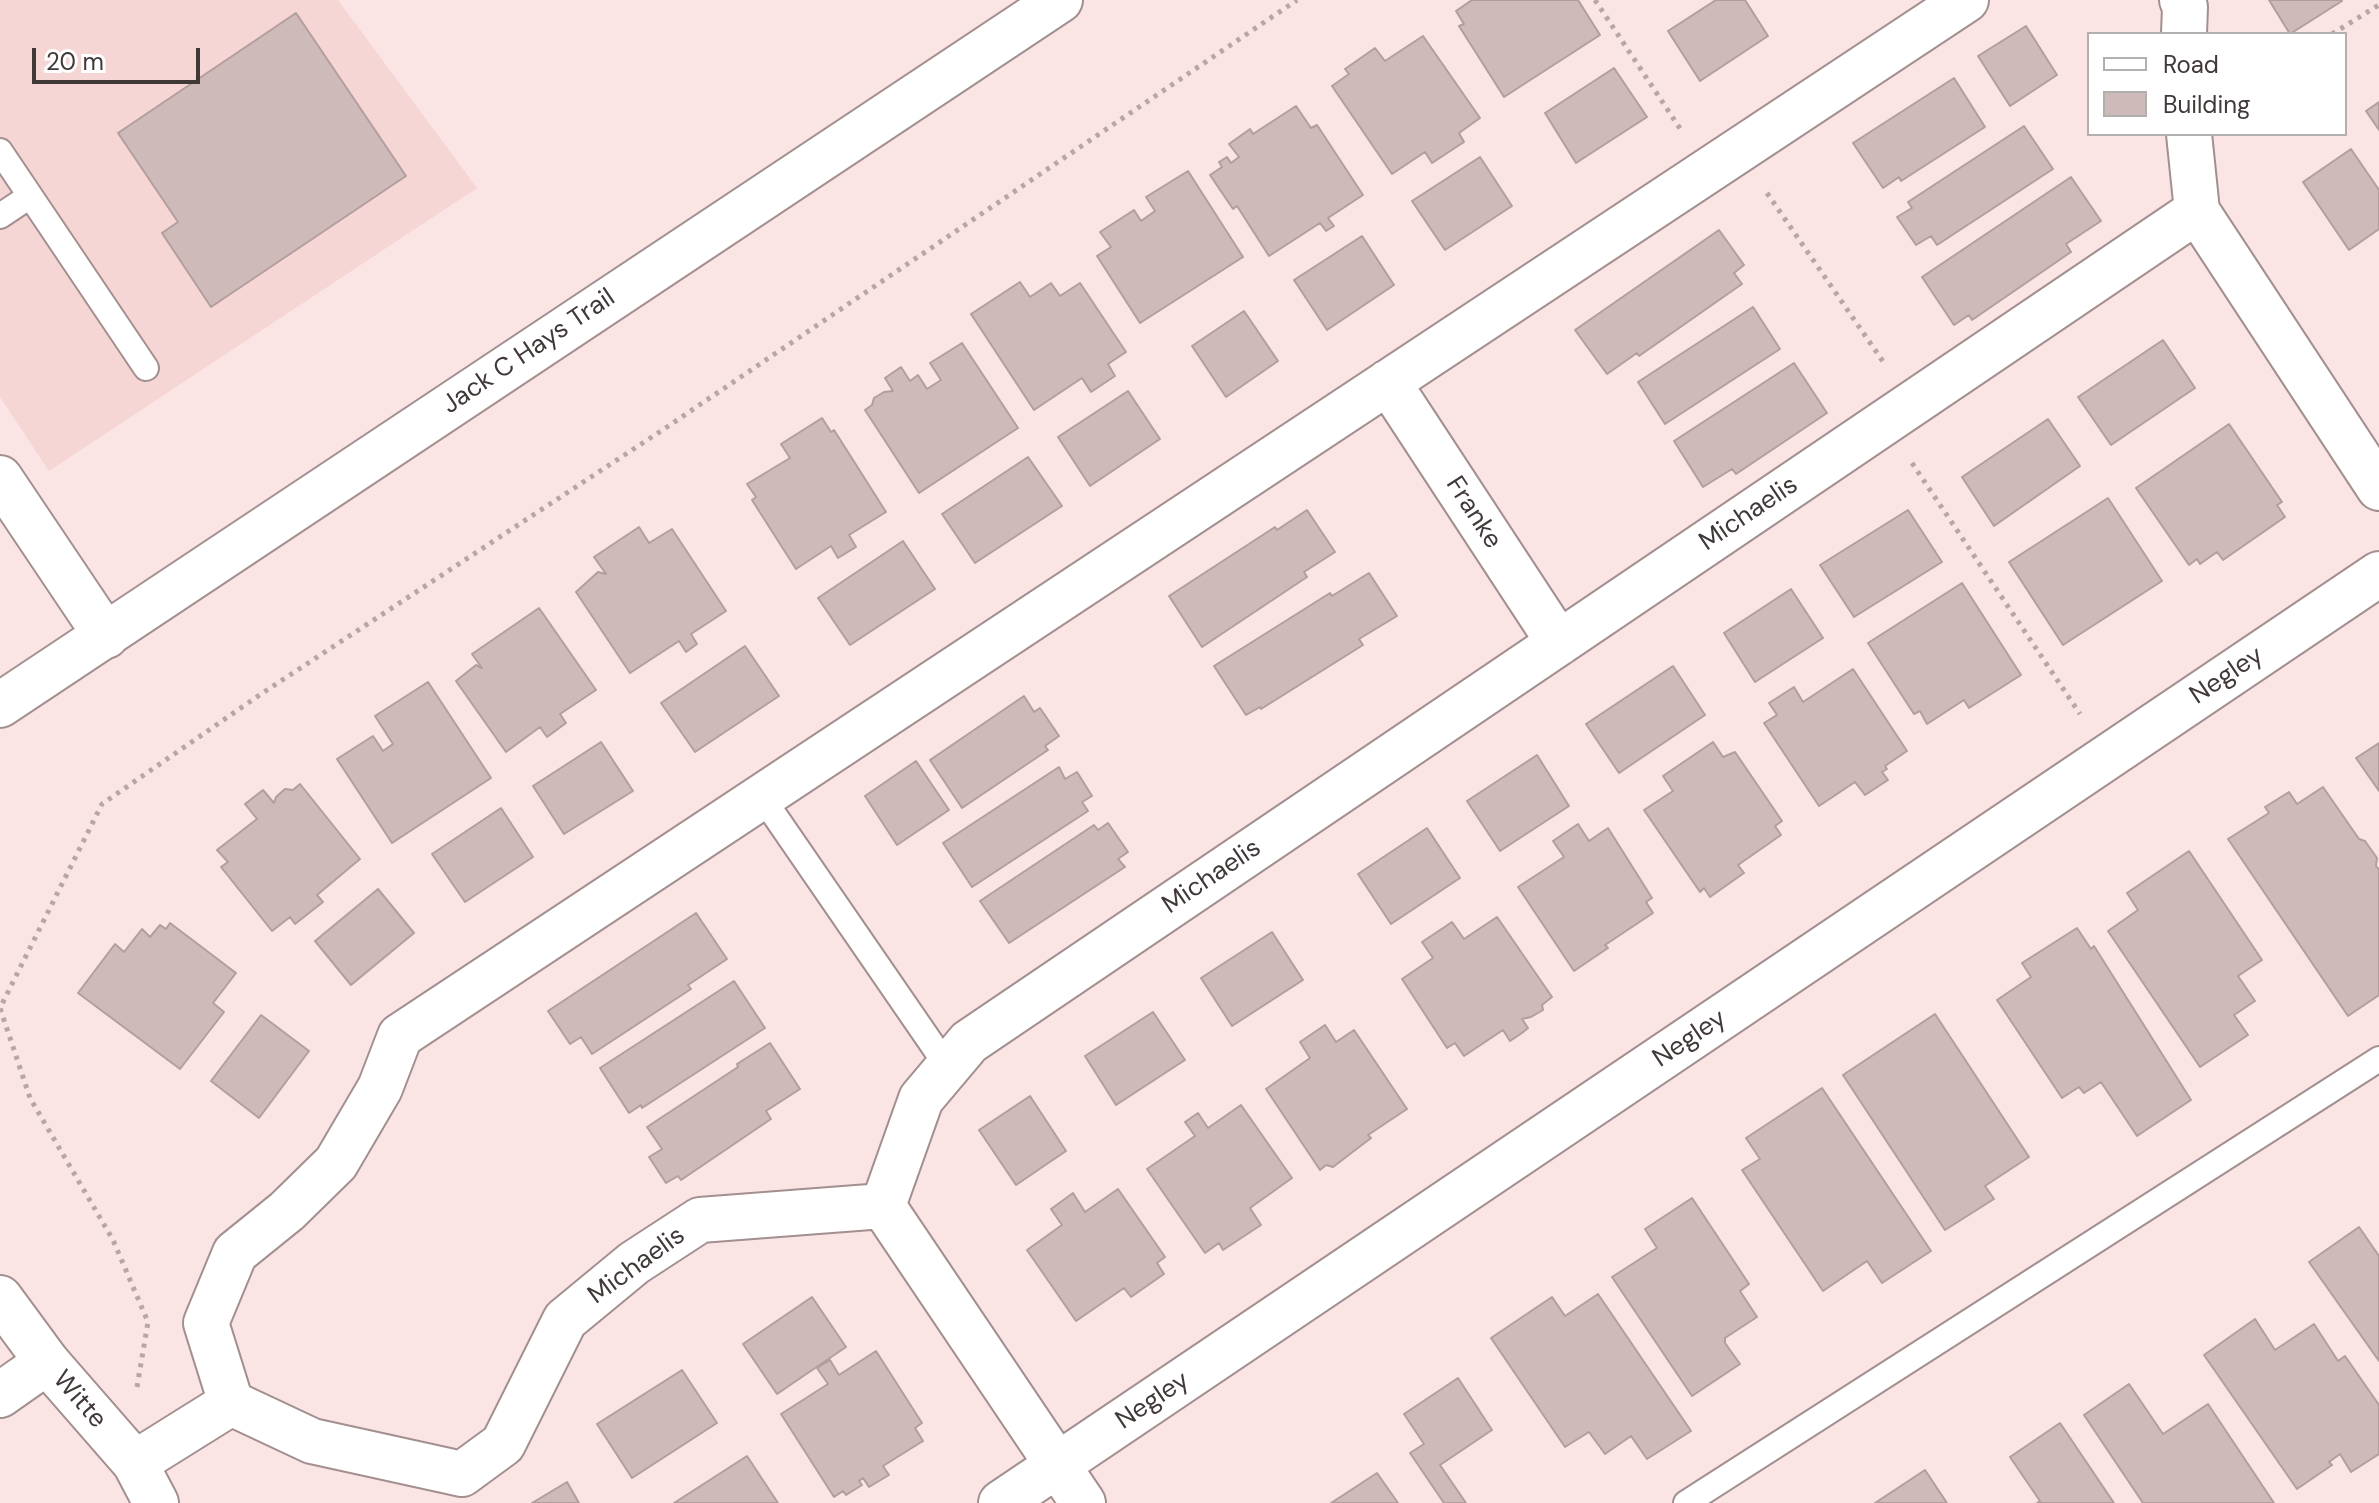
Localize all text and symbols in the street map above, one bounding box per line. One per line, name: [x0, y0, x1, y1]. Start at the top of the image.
scale bar: [36, 32, 204, 82]
legend: [2087, 32, 2347, 136]
text: 20 m: [46, 46, 104, 77]
text: Road: [2163, 49, 2219, 80]
text: Building: [2163, 89, 2250, 120]
street label: Jack C Hays Trail: [437, 283, 621, 421]
street label: Michaelis: [1694, 470, 1804, 558]
street label: Franke: [1438, 471, 1508, 555]
street label: Negley: [2184, 640, 2270, 712]
street label: Michaelis: [1157, 833, 1267, 921]
street label: Negley: [1647, 1003, 1733, 1075]
street label: Michaelis: [583, 1220, 691, 1312]
street label: Witte: [46, 1365, 112, 1435]
street label: Negley: [1110, 1365, 1196, 1437]

